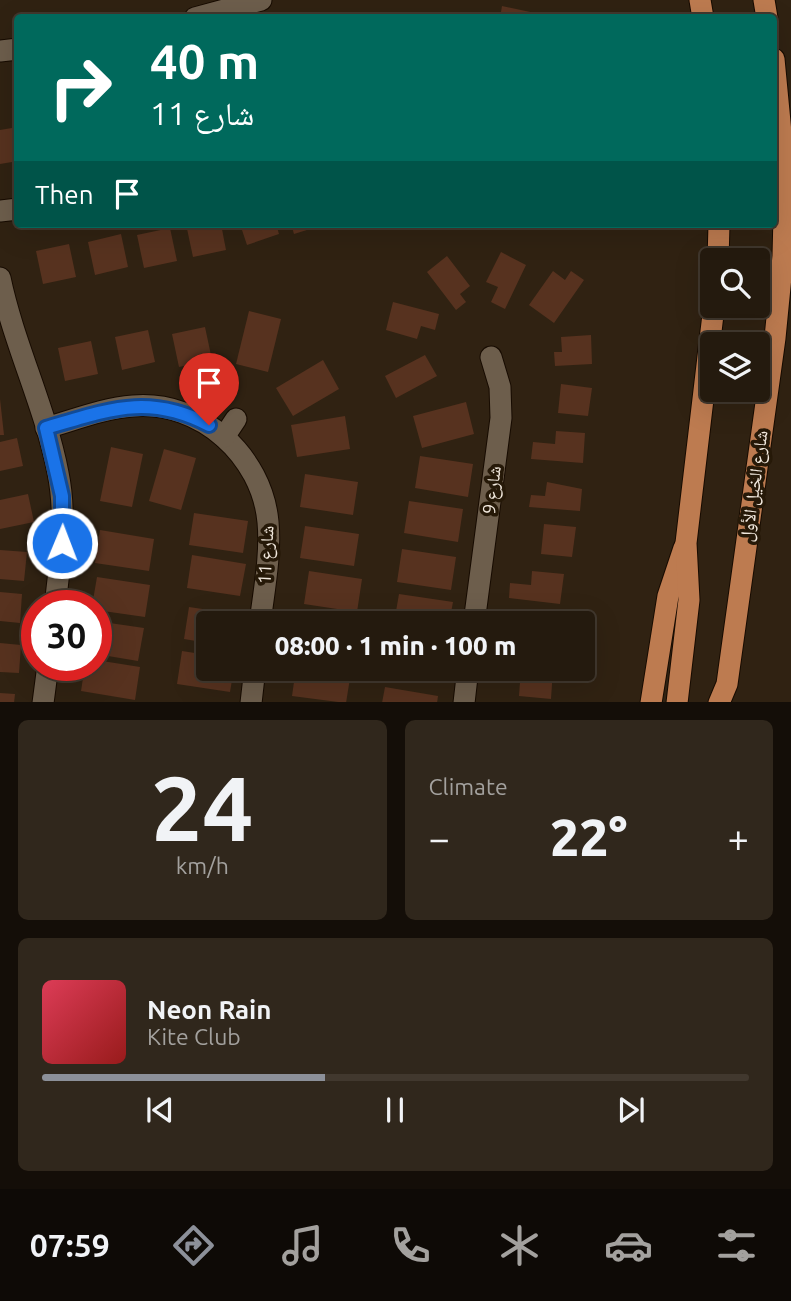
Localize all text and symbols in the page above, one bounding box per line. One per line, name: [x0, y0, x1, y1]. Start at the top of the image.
text: 40 m: [150, 33, 259, 88]
icon: right: [35, 42, 126, 133]
text: شارع 11: [150, 95, 254, 131]
icon: arrive: [108, 175, 146, 213]
text: Then: [35, 180, 94, 209]
map controls: [700, 248, 770, 402]
button: search: [700, 248, 770, 318]
button: layers: [700, 332, 770, 402]
pin: [179, 353, 239, 425]
icon: arrive: [190, 364, 228, 402]
street label: شارع الخيل الأول: [735, 429, 773, 543]
street label: شارع 9: [478, 465, 506, 515]
position arrow: [25, 506, 99, 580]
street label: شارع 11: [253, 525, 279, 585]
speed limit sign: 30: [21, 590, 112, 681]
text: 08:00 · 1 min · 100 m: [275, 631, 516, 660]
text: 24: [151, 756, 254, 858]
text: Climate: [429, 774, 508, 799]
text: 22°: [550, 808, 628, 866]
text: −: [429, 817, 450, 859]
text: +: [728, 817, 749, 859]
text: km/h: [176, 853, 229, 878]
text: Neon Rain: [147, 995, 272, 1024]
text: Kite Club: [147, 1024, 241, 1049]
icon: previous: [141, 1091, 179, 1129]
icon: pause: [376, 1091, 414, 1129]
icon: next: [612, 1091, 650, 1129]
icon: directions: [169, 1221, 218, 1270]
icon: music: [278, 1221, 327, 1270]
icon: phone: [386, 1221, 435, 1270]
icon: climate: [495, 1221, 544, 1270]
icon: car: [604, 1221, 653, 1270]
icon: filters: [712, 1221, 761, 1270]
text: 07:59: [30, 1227, 110, 1263]

